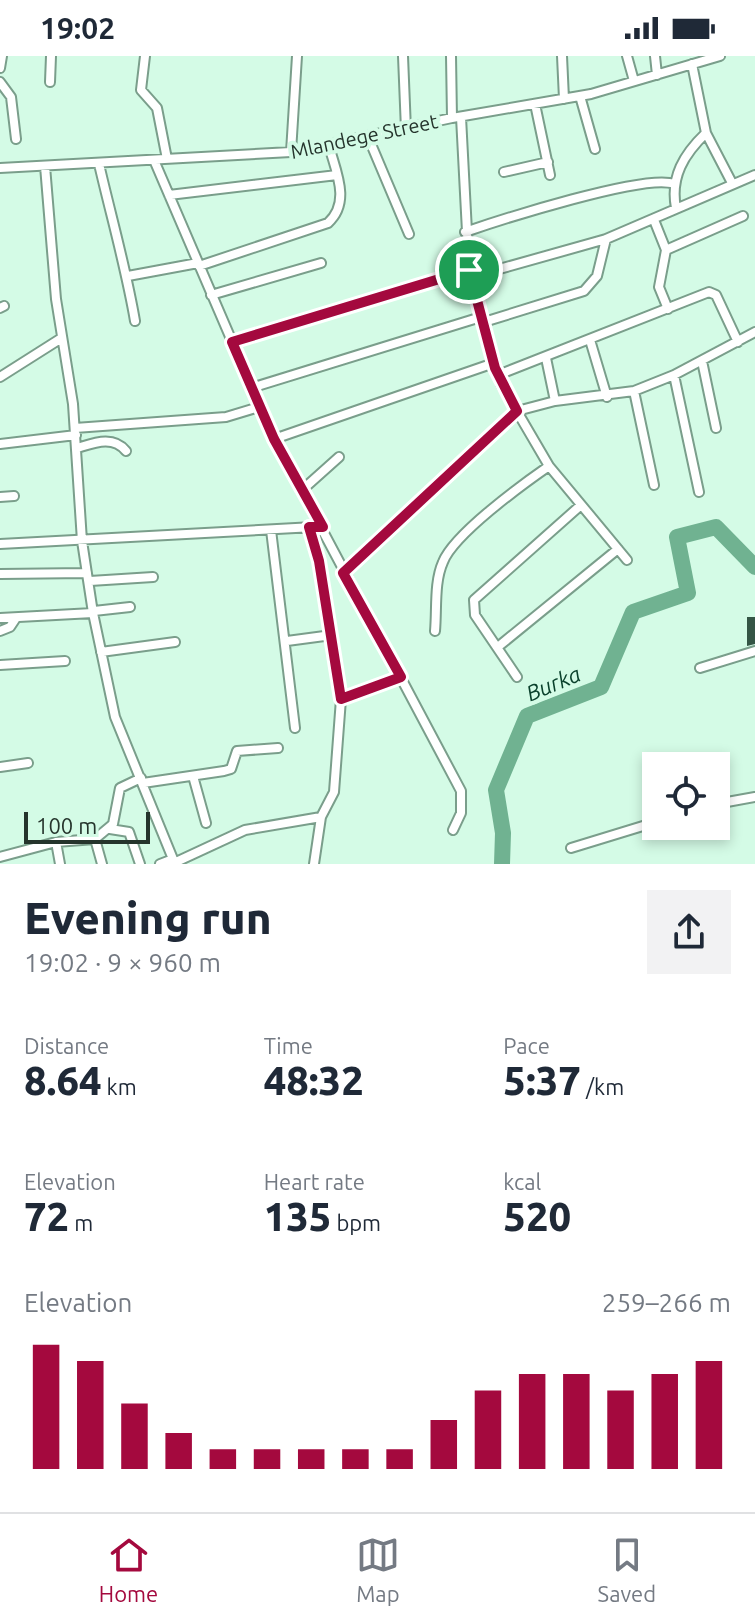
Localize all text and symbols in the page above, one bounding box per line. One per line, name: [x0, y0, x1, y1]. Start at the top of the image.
text: 19:02: [40, 11, 115, 45]
street label: Mlandege Street: [288, 109, 440, 163]
pin: [435, 236, 503, 304]
icon: arrive: [447, 248, 491, 292]
water label: Burka: [522, 660, 584, 706]
map controls: [642, 752, 730, 840]
button: locate: [642, 752, 730, 840]
scale bar: [24, 808, 150, 844]
text: 100 m: [36, 813, 97, 838]
button: share: [647, 890, 731, 974]
text: Evening run: [24, 893, 272, 942]
text: 19:02 · 9 × 960 m: [24, 948, 221, 977]
text: Distance: [24, 1033, 109, 1058]
text: Time: [264, 1033, 313, 1058]
text: Pace: [503, 1033, 550, 1058]
text: 8.64: [24, 1058, 102, 1103]
text: 48:32: [264, 1058, 364, 1103]
text: 5:37: [503, 1058, 581, 1103]
text: km: [102, 1074, 137, 1099]
text: /km: [581, 1074, 624, 1099]
text: Elevation: [24, 1169, 116, 1194]
text: Heart rate: [264, 1169, 365, 1194]
text: kcal: [503, 1169, 541, 1194]
text: 72: [24, 1194, 69, 1239]
text: 135: [264, 1194, 331, 1239]
text: 520: [503, 1194, 571, 1239]
text: m: [69, 1210, 93, 1235]
text: bpm: [331, 1210, 381, 1235]
text: Elevation: [24, 1288, 132, 1317]
text: 259–266 m: [602, 1288, 731, 1317]
tab: Home: [99, 1533, 158, 1606]
tab: Map: [356, 1533, 400, 1606]
tab: Saved: [598, 1533, 656, 1606]

